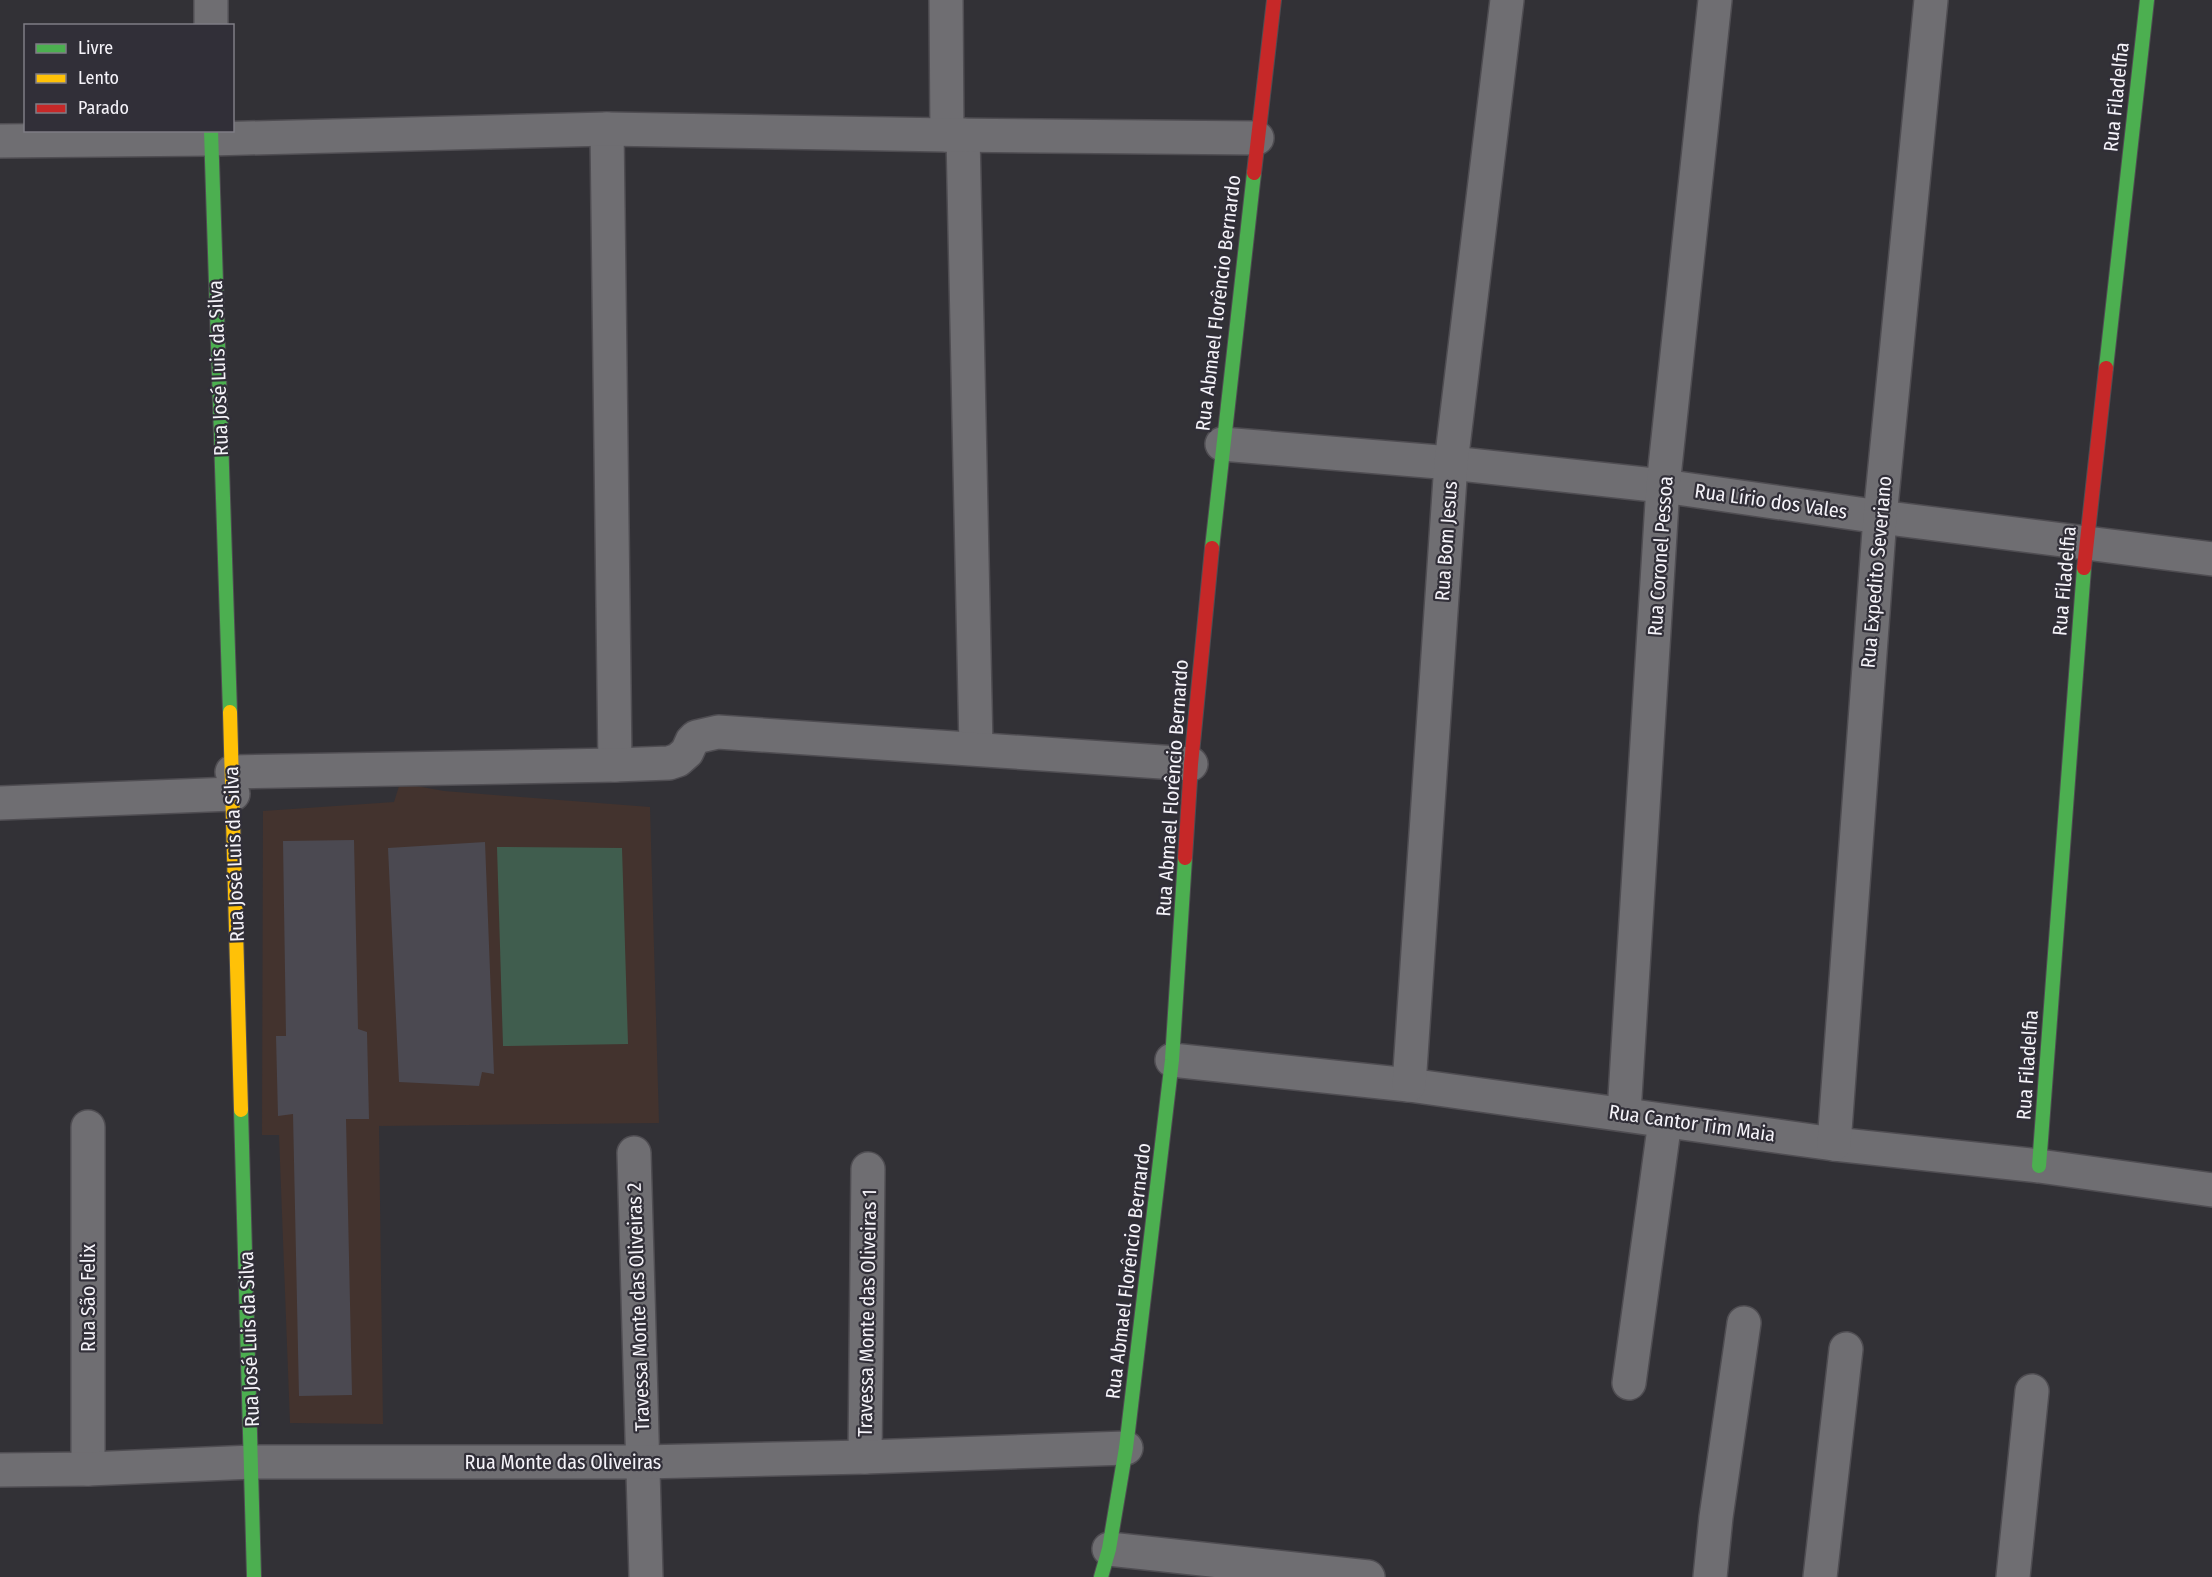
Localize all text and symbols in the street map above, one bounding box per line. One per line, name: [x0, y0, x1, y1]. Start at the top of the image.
legend: [24, 24, 234, 132]
text: Livre: [78, 37, 113, 59]
street label: Rua Filadelfia: [2098, 41, 2134, 153]
text: Lento: [78, 67, 119, 89]
text: Parado: [78, 97, 129, 119]
street label: Rua Abmael Florêncio Bernardo: [1190, 174, 1246, 432]
street label: Rua José Luis da Silva: [203, 280, 233, 456]
street label: Rua Coronel Pessoa: [1642, 475, 1678, 637]
street label: Rua Expedito Severiano: [1856, 475, 1896, 669]
street label: Rua Lírio dos Vales: [1693, 478, 1849, 524]
street label: Rua Bom Jesus: [1430, 480, 1462, 602]
street label: Rua Filadelfia: [2047, 525, 2081, 637]
street label: Rua Abmael Florêncio Bernardo: [1151, 659, 1193, 917]
street label: Rua José Luis da Silva: [219, 766, 249, 942]
street label: Rua Filadelfia: [2011, 1009, 2043, 1121]
street label: Rua Cantor Tim Maia: [1607, 1099, 1777, 1147]
street label: Rua Abmael Florêncio Bernardo: [1100, 1142, 1156, 1400]
street label: Travessa Monte das Oliveiras 2: [622, 1182, 654, 1432]
street label: Travessa Monte das Oliveiras 1: [853, 1189, 881, 1437]
street label: Rua São Felix: [76, 1244, 100, 1352]
street label: Rua José Luis da Silva: [234, 1251, 264, 1427]
street label: Rua Monte das Oliveiras: [465, 1450, 661, 1474]

